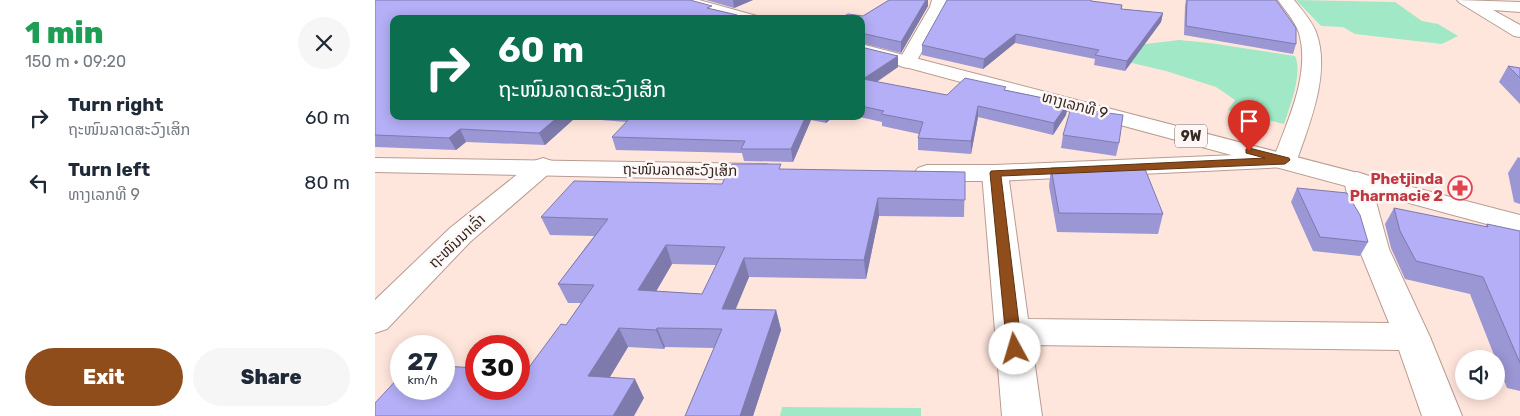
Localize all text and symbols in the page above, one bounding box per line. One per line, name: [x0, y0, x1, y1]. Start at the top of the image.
text: 1 min: [25, 15, 103, 51]
button: close: [298, 17, 350, 69]
text: 60 m: [498, 29, 584, 71]
icon: right: [415, 35, 480, 100]
text: 150 m · 09:20: [25, 52, 126, 71]
text: ຖະໜົນລາດສະວົງເສິກ: [498, 76, 666, 103]
street label: ທາງເລກທີ 9: [1040, 88, 1110, 122]
text: Turn right: [68, 93, 163, 116]
pin: [1228, 100, 1270, 151]
icon: right: [25, 104, 53, 132]
text: 60 m: [305, 106, 350, 129]
icon: arrive: [1235, 107, 1263, 135]
text: ຖະໜົນລາດສະວົງເສິກ: [68, 120, 190, 139]
road number: 9W: [1175, 124, 1207, 148]
text: Turn left: [68, 158, 150, 181]
street label: ຖະໜົນລາດສະວົງເສິກ: [622, 160, 738, 180]
icon: left: [25, 169, 53, 197]
place label: Phetjinda Pharmacie 2: [1350, 170, 1443, 205]
text: 80 m: [304, 171, 350, 194]
pharmacy icon: Phetjinda Pharmacie 2: [1447, 175, 1473, 201]
text: ທາງເລກທີ 9: [68, 185, 140, 204]
street label: ຖະໜົນນາເລົ່າ: [423, 209, 489, 272]
position arrow: [988, 322, 1040, 374]
speed limit sign: 30: [465, 335, 530, 400]
text: 27: [407, 347, 438, 376]
button: Exit: [25, 348, 183, 406]
button: Share: [193, 348, 350, 406]
map controls: [1455, 350, 1505, 400]
button: sound: [1455, 350, 1505, 400]
text: km/h: [408, 373, 437, 387]

